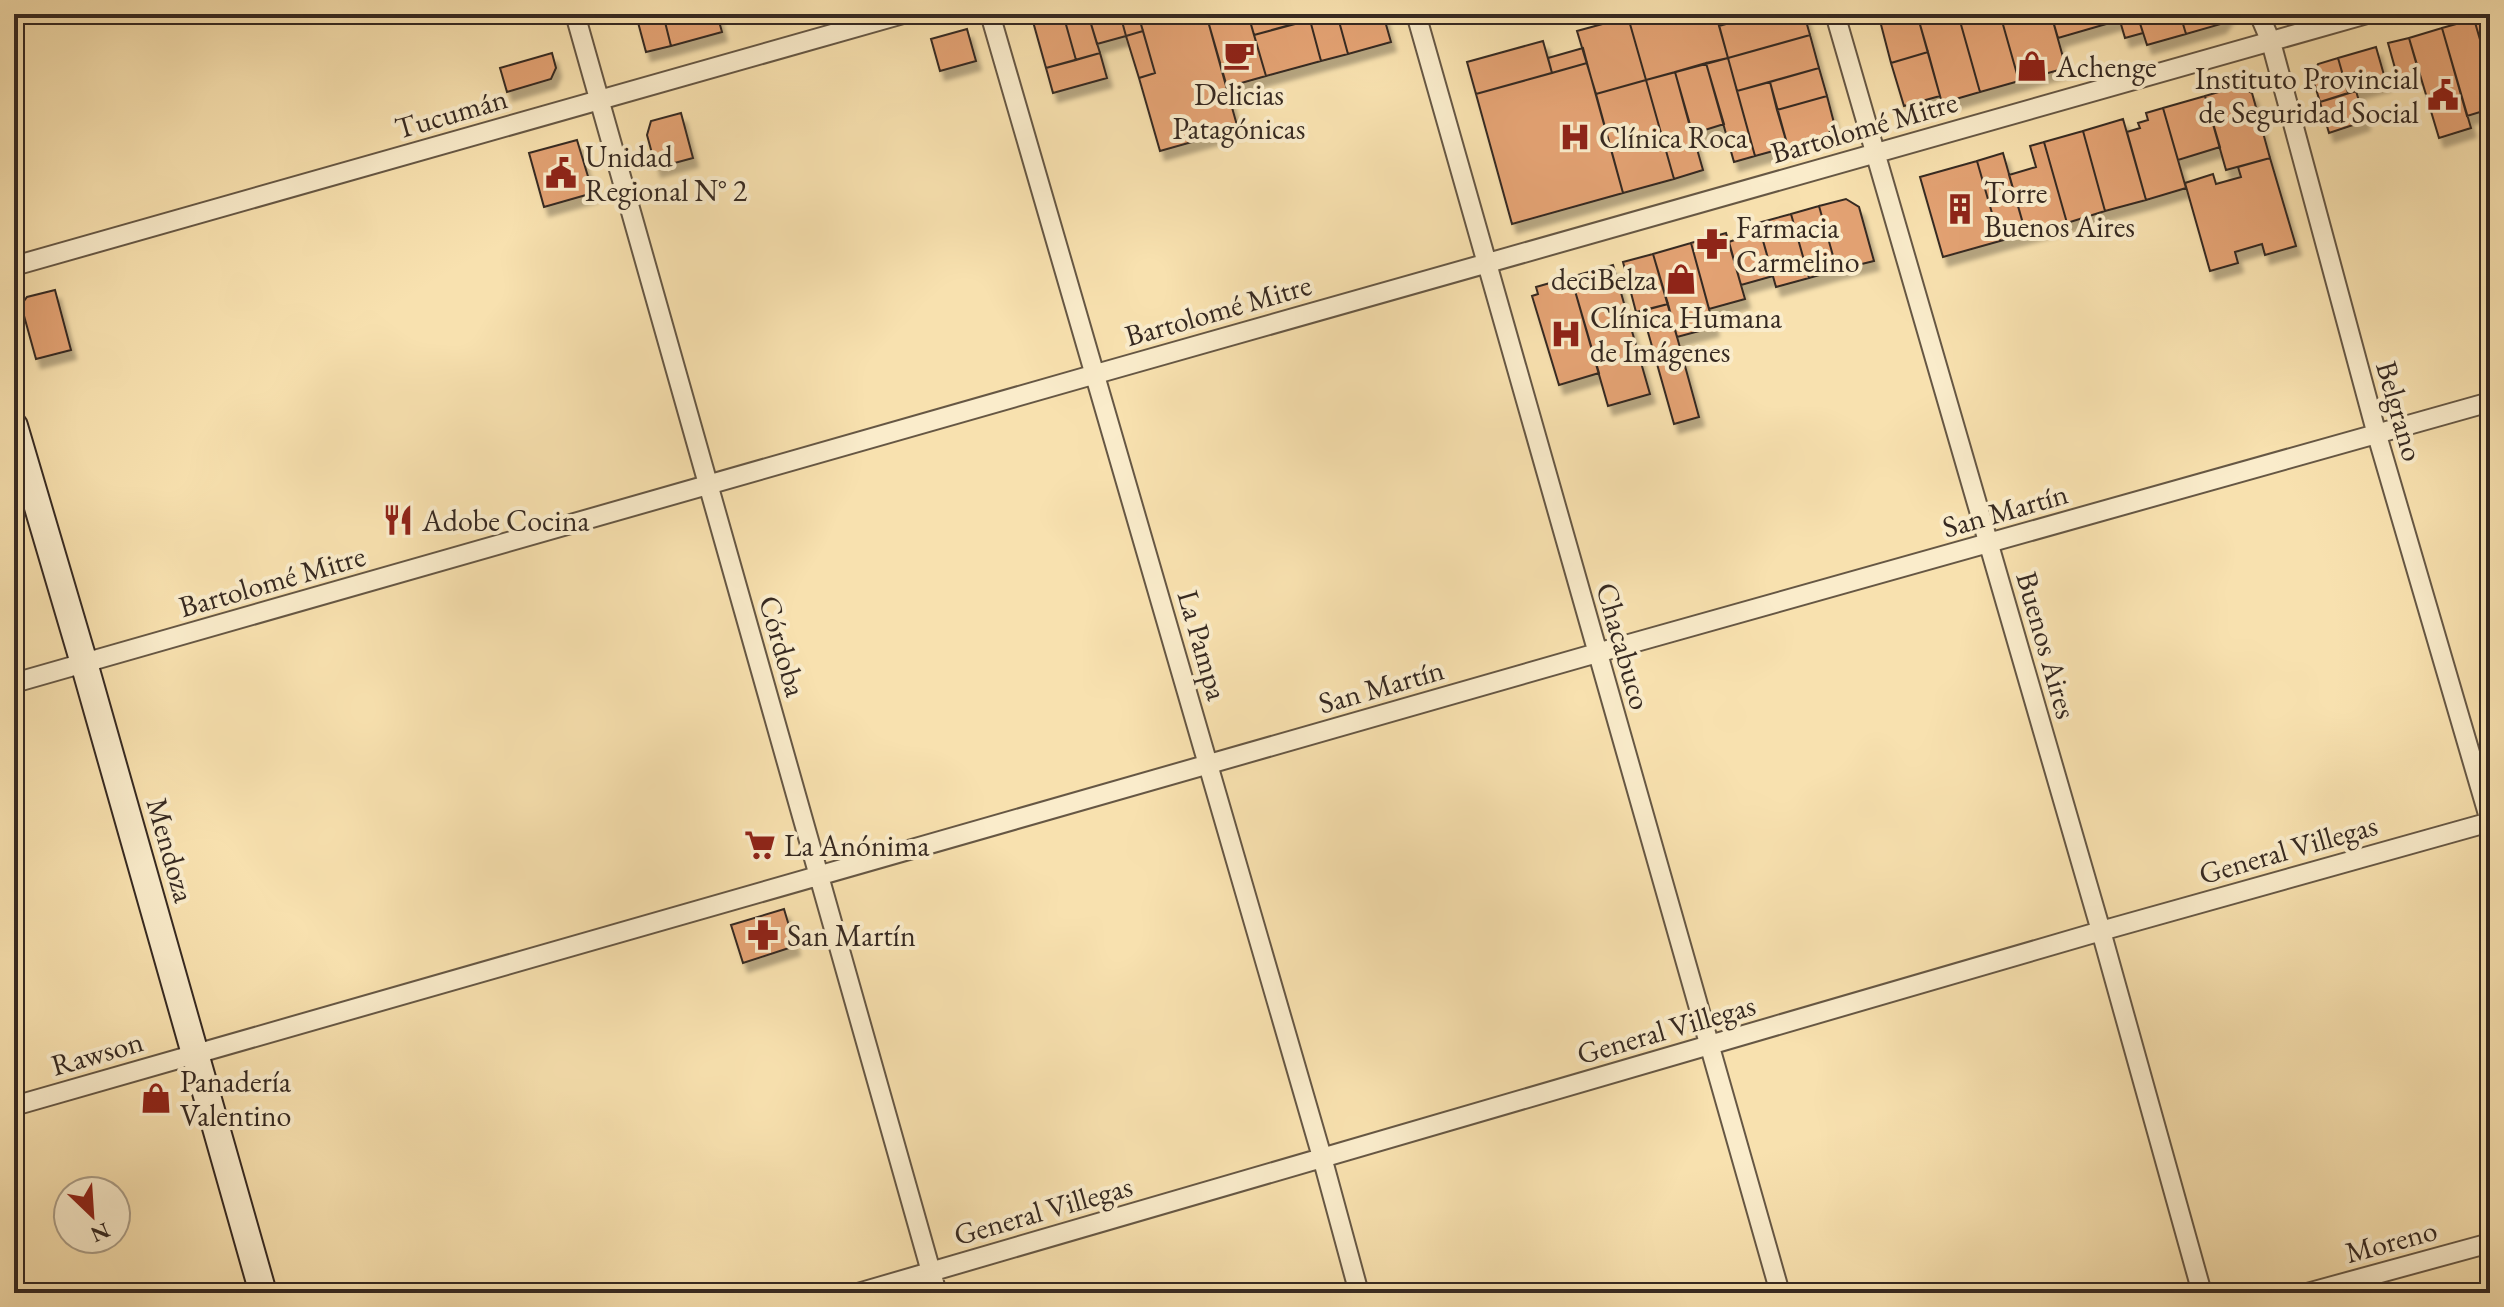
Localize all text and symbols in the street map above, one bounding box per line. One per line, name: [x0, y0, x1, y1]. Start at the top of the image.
cafe icon: Delicias Patagónicas: [1222, 38, 1256, 72]
place label: Achenge: [2055, 47, 2157, 86]
shop icon: Achenge: [2015, 49, 2049, 83]
place label: Instituto Provincial de Seguridad Social: [2195, 59, 2419, 132]
place label: Delicias Patagónicas: [1173, 75, 1305, 148]
street label: Tucumán: [390, 78, 512, 148]
public building icon: Instituto Provincial de Seguridad Social: [2426, 78, 2460, 112]
street label: Bartolomé Mitre: [1766, 82, 1962, 172]
place label: Clínica Roca: [1599, 118, 1748, 157]
hospital icon: Clínica Roca: [1558, 120, 1592, 154]
place label: Unidad Regional N° 2: [585, 137, 748, 210]
public building icon: Unidad Regional N° 2: [544, 156, 578, 190]
place label: Torre Buenos Aires: [1984, 173, 2135, 246]
building icon: Torre Buenos Aires: [1943, 192, 1977, 226]
place label: Farmacia Carmelino: [1736, 208, 1860, 281]
pharmacy icon: Farmacia Carmelino: [1695, 227, 1729, 261]
place label: deciBelza: [1551, 260, 1657, 299]
shop icon: deciBelza: [1664, 262, 1698, 296]
street label: Bartolomé Mitre: [1120, 265, 1316, 355]
place label: Clínica Humana de Imágenes: [1590, 298, 1782, 371]
hospital icon: Clínica Humana de Imágenes: [1549, 317, 1583, 351]
street label: Belgrano: [2367, 356, 2433, 466]
street label: San Martín: [1938, 473, 2072, 546]
place label: Adobe Cocina: [421, 501, 589, 540]
restaurant icon: Adobe Cocina: [381, 503, 415, 537]
street label: Bartolomé Mitre: [174, 536, 370, 626]
street label: Buenos Aires: [2007, 567, 2087, 723]
street label: Chacabuco: [1587, 578, 1661, 714]
street label: La Pampa: [1169, 585, 1237, 705]
street label: Córdoba: [750, 591, 816, 701]
street label: San Martín: [1314, 649, 1448, 722]
street label: Mendoza: [138, 793, 204, 907]
street label: General Villegas: [2194, 805, 2382, 893]
place label: La Anónima: [784, 826, 929, 865]
supermarket icon: La Anónima: [743, 828, 777, 862]
place label: San Martín: [787, 916, 916, 955]
pharmacy icon: San Martín: [746, 918, 780, 952]
street label: General Villegas: [1572, 985, 1760, 1073]
street label: Rawson: [47, 1021, 148, 1085]
place label: Panadería Valentino: [180, 1062, 291, 1135]
shop icon: Panadería Valentino: [139, 1081, 173, 1115]
street label: General Villegas: [949, 1166, 1137, 1254]
north arrow: [52, 1175, 132, 1255]
street label: Moreno: [2341, 1210, 2441, 1272]
text: N: [86, 1216, 114, 1250]

